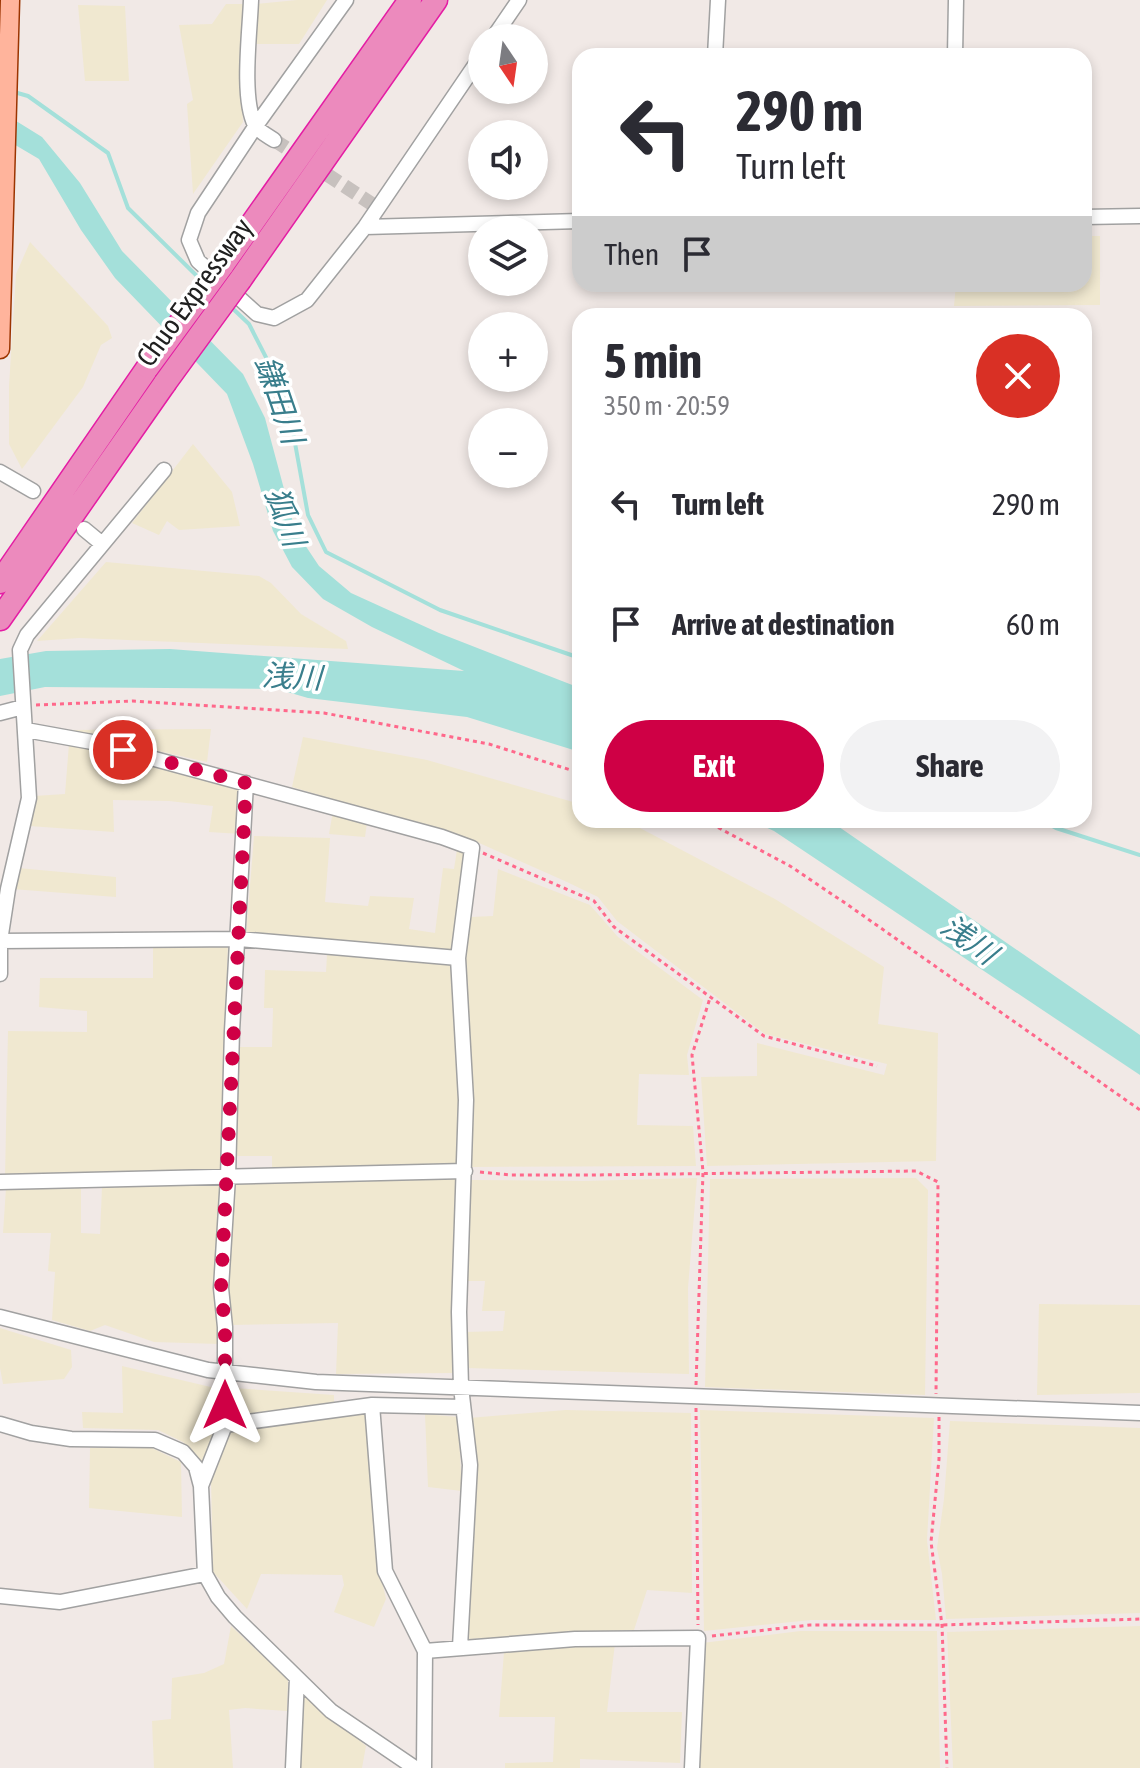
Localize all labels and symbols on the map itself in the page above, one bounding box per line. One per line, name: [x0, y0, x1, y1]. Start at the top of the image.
north arrow: [468, 24, 548, 104]
street label: Chuo Expressway: [130, 212, 258, 372]
water label: 鎌田川: [249, 352, 312, 451]
water label: 狐川: [260, 483, 313, 553]
water label: 浅川: [261, 657, 326, 695]
pin: [89, 716, 157, 784]
water label: 浅川: [935, 908, 1006, 972]
position arrow: [183, 1363, 267, 1447]

